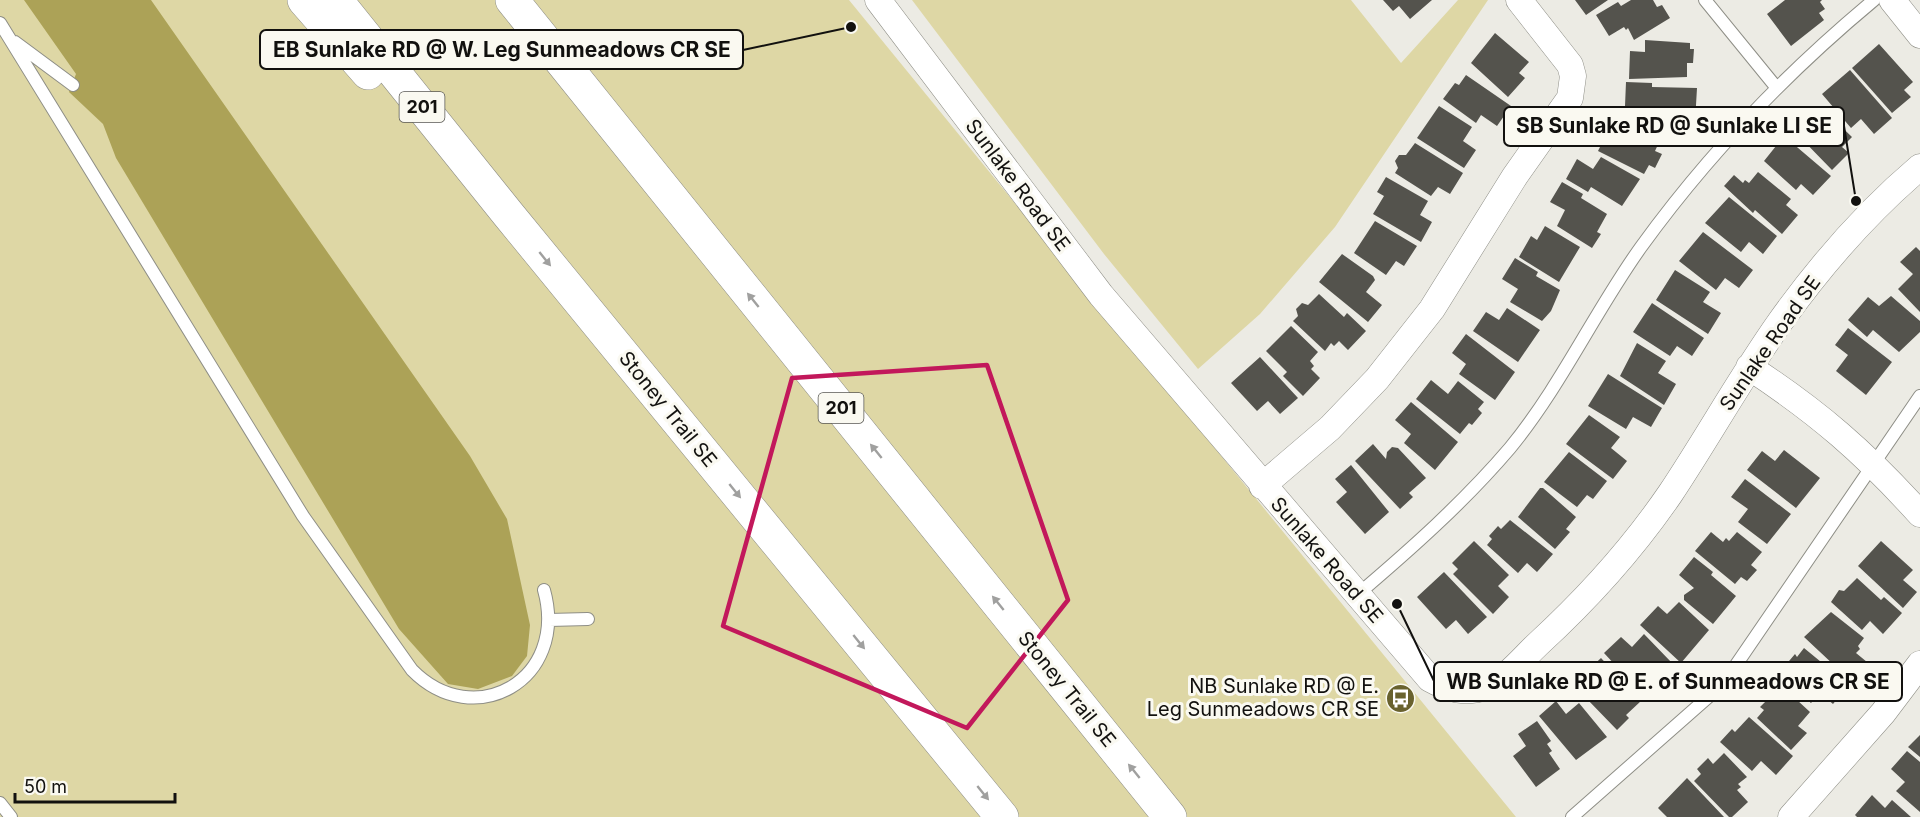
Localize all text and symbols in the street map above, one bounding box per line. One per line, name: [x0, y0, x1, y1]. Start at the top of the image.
callout: EB Sunlake RD @ W. Leg Sunmeadows CR SE: [260, 30, 743, 69]
text: EB Sunlake RD @ W. Leg Sunmeadows CR SE: [273, 37, 731, 62]
road number: 201: [400, 92, 444, 122]
callout: SB Sunlake RD @ Sunlake LI SE: [1504, 107, 1844, 146]
text: SB Sunlake RD @ Sunlake LI SE: [1516, 113, 1832, 138]
street label: Sunlake Road SE: [961, 114, 1075, 256]
one-way arrow: [538, 252, 551, 267]
street label: Sunlake Road SE: [1715, 271, 1825, 415]
one-way arrow: [748, 292, 760, 307]
street label: Stoney Trail SE: [614, 346, 722, 472]
road number: 201: [818, 393, 864, 423]
one-way arrow: [870, 444, 882, 459]
one-way arrow: [729, 484, 741, 499]
street label: Sunlake Road SE: [1266, 492, 1388, 628]
one-way arrow: [992, 596, 1005, 611]
street label: Stoney Trail SE: [1013, 626, 1121, 752]
one-way arrow: [852, 634, 865, 649]
callout: WB Sunlake RD @ E. of Sunmeadows CR SE: [1434, 662, 1902, 701]
text: WB Sunlake RD @ E. of Sunmeadows CR SE: [1446, 669, 1890, 694]
place label: NB Sunlake RD @ E. Leg Sunmeadows CR SE: [1147, 674, 1379, 721]
bus stop icon: NB Sunlake RD @ E. Leg Sunmeadows CR SE: [1384, 682, 1416, 714]
one-way arrow: [1128, 764, 1140, 779]
scale bar: [15, 766, 176, 804]
text: 50 m: [24, 776, 67, 797]
one-way arrow: [976, 785, 989, 801]

